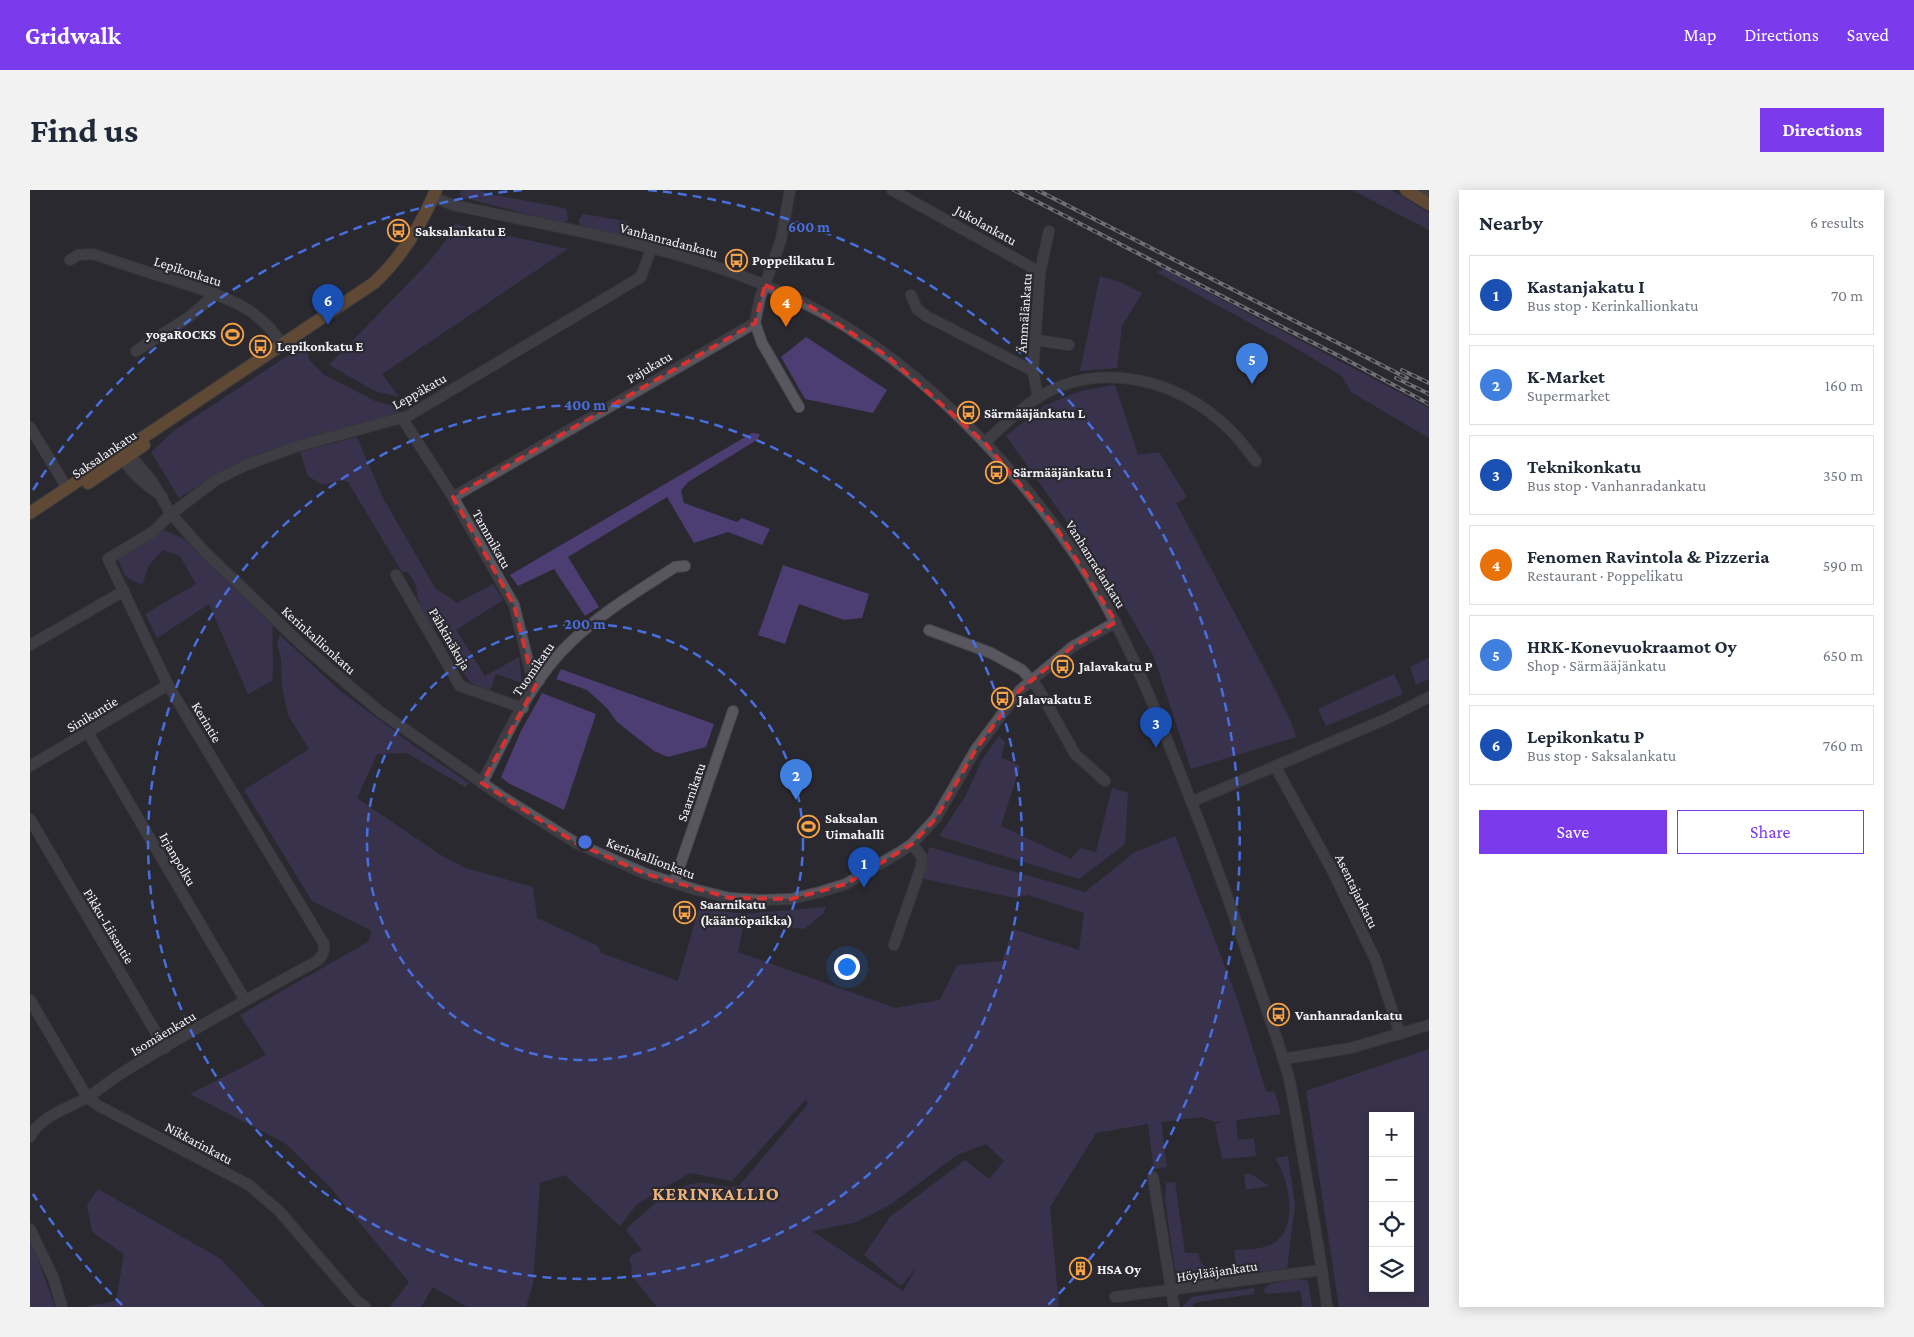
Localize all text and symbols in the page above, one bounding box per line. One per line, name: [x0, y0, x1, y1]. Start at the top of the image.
text: Gridwalk: [25, 22, 121, 49]
text: Map: [1684, 25, 1716, 45]
text: Directions: [1744, 25, 1819, 45]
text: Saved: [1847, 25, 1889, 45]
button: Directions: [1760, 108, 1884, 152]
text: Find us: [30, 111, 138, 150]
street label: Jukolankatu: [951, 201, 1020, 249]
text: Nearby: [1479, 211, 1543, 235]
text: 6 results: [1810, 214, 1864, 231]
bus stop icon: Saksalankatu E: [387, 219, 411, 243]
street label: Vanhanradankatu: [618, 219, 720, 261]
text: 600 m: [788, 219, 830, 235]
place label: Saksalankatu E: [415, 223, 506, 239]
bus stop icon: Poppelikatu L: [724, 248, 748, 272]
place label: Poppelikatu L: [752, 252, 835, 268]
street label: Lepikonkatu: [152, 253, 224, 290]
street label: Ämmälänkatu: [1013, 272, 1035, 353]
text: Kastanjakatu I: [1527, 276, 1645, 297]
pin: 6: [312, 284, 344, 325]
pin: 4: [770, 286, 802, 327]
text: 1: [1493, 287, 1499, 304]
text: 70 m: [1831, 287, 1863, 304]
text: Bus stop · Kerinkallionkatu: [1527, 297, 1699, 314]
sports icon: yogaROCKS: [220, 322, 244, 346]
place label: yogaROCKS: [145, 326, 216, 342]
bus stop icon: Lepikonkatu E: [249, 334, 273, 358]
place label: Lepikonkatu E: [277, 338, 364, 354]
pin: 5: [1236, 343, 1268, 384]
street label: Pajukatu: [624, 347, 675, 387]
text: K-Market: [1527, 366, 1605, 387]
street label: Leppäkatu: [389, 369, 449, 412]
text: 2: [1492, 377, 1500, 394]
text: 160 m: [1825, 377, 1863, 394]
text: Supermarket: [1527, 387, 1610, 404]
text: 400 m: [564, 397, 606, 413]
bus stop icon: Särmääjänkatu L: [956, 401, 980, 425]
place label: Särmääjänkatu L: [984, 405, 1086, 422]
street label: Saksalankatu: [69, 426, 140, 481]
text: Teknikonkatu: [1527, 456, 1641, 477]
bus stop icon: Särmääjänkatu I: [985, 460, 1009, 484]
place label: Särmääjänkatu I: [1013, 464, 1112, 481]
text: 3: [1492, 467, 1500, 484]
text: 350 m: [1823, 467, 1863, 484]
text: Bus stop · Vanhanradankatu: [1527, 477, 1706, 494]
street label: Tammikatu: [469, 507, 515, 572]
street label: Vanhanradankatu: [1063, 517, 1130, 611]
text: Fenomen Ravintola & Pizzeria: [1527, 546, 1769, 567]
text: 4: [1492, 557, 1500, 574]
text: 590 m: [1823, 557, 1863, 574]
text: Restaurant · Poppelikatu: [1527, 567, 1683, 584]
street label: Kerinkallionkatu: [279, 603, 360, 678]
street label: Pähkinäkuja: [425, 605, 474, 674]
text: 200 m: [564, 616, 606, 632]
text: HRK-Konevuokraamot Oy: [1527, 636, 1737, 657]
street label: Tuomikatu: [509, 639, 558, 699]
text: 5: [1492, 647, 1500, 664]
text: 650 m: [1823, 647, 1863, 664]
bus stop icon: Jalavakatu P: [1051, 654, 1075, 678]
text: Shop · Särmääjänkatu: [1527, 657, 1666, 674]
place label: Jalavakatu P: [1077, 658, 1153, 674]
bus stop icon: Jalavakatu E: [990, 687, 1014, 711]
place label: Jalavakatu E: [1016, 691, 1092, 707]
street label: Sinikantie: [64, 693, 120, 735]
street label: Kerintie: [189, 699, 225, 745]
pin: 3: [1140, 707, 1172, 748]
text: Lepikonkatu P: [1527, 726, 1644, 747]
text: 6: [1492, 737, 1500, 754]
text: 760 m: [1823, 737, 1863, 754]
text: Bus stop · Saksalankatu: [1527, 747, 1676, 764]
pin: 2: [780, 759, 812, 800]
street label: Saarnikatu: [674, 760, 709, 823]
place label: Saksalan Uimahalli: [825, 810, 884, 842]
button: Save: [1479, 810, 1667, 854]
button: Share: [1677, 810, 1864, 854]
sports icon: Saksalan Uimahalli: [797, 814, 821, 838]
street label: Irjanpolku: [156, 830, 200, 889]
centre of rings: [576, 833, 594, 851]
street label: Kerinkallionkatu: [604, 834, 698, 883]
pin: 1: [848, 847, 880, 888]
street label: Asentajankatu: [1331, 851, 1382, 932]
street label: Pikku-Liisantie: [80, 886, 138, 966]
place label: Saarnikatu (kääntöpaikka): [700, 896, 793, 929]
bus stop icon: Saarnikatu (kääntöpaikka): [672, 900, 696, 924]
your location: [834, 954, 860, 980]
bus stop icon: Vanhanradankatu: [1267, 1003, 1291, 1027]
street label: Isomäenkatu: [127, 1007, 199, 1059]
place label: Vanhanradankatu: [1294, 1007, 1403, 1023]
map controls: [1369, 1112, 1414, 1292]
button: +: [1369, 1112, 1414, 1157]
street label: Nikkarinkatu: [163, 1119, 236, 1168]
button: −: [1369, 1157, 1414, 1202]
district label: KERINKALLIO: [652, 1183, 780, 1204]
button: locate: [1369, 1202, 1414, 1247]
button: layers: [1369, 1247, 1414, 1292]
building icon: HSA Oy: [1069, 1257, 1093, 1281]
street label: Höylääjankatu: [1175, 1257, 1259, 1286]
place label: HSA Oy: [1097, 1261, 1141, 1277]

